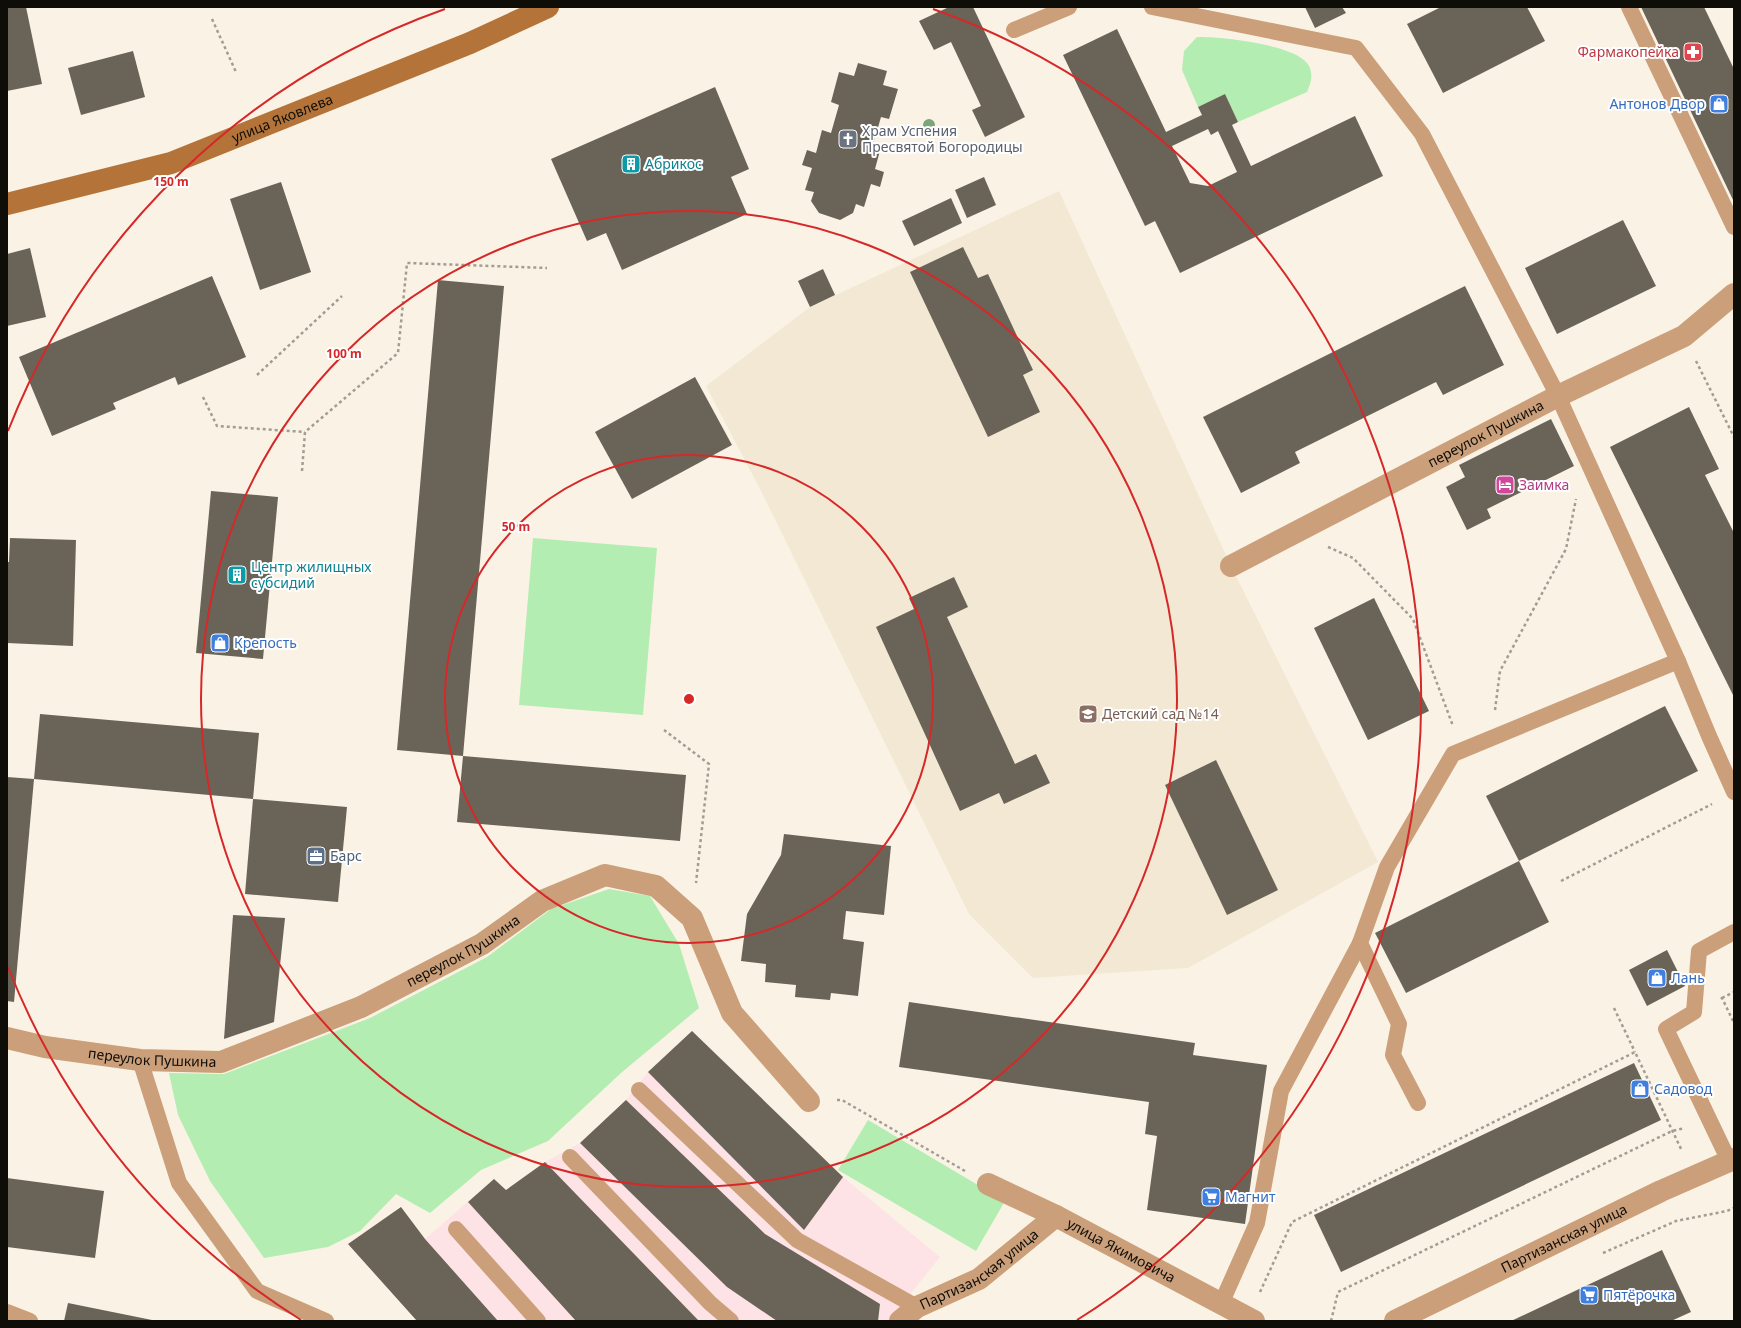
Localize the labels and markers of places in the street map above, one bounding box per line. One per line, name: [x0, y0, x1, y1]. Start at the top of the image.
pharmacy icon: Фармакопейка: [1682, 41, 1704, 63]
place label: Фармакопейка: [1577, 42, 1679, 61]
shop icon: Антонов Двор: [1708, 93, 1730, 115]
place label: Антонов Двор: [1609, 94, 1705, 113]
place label: Храм Успения Пресвятой Богородицы: [862, 121, 1023, 156]
church icon: Храм Успения Пресвятой Богородицы: [837, 128, 859, 150]
building icon: Абрикос: [620, 153, 642, 175]
place label: Абрикос: [645, 154, 702, 173]
hotel icon: Заимка: [1494, 474, 1516, 496]
place label: Заимка: [1519, 475, 1569, 494]
place label: Центр жилищных субсидий: [251, 557, 372, 592]
building icon: Центр жилищных субсидий: [226, 564, 248, 586]
shop icon: Крепость: [209, 632, 231, 654]
place label: Крепость: [234, 633, 297, 652]
centre of rings: [682, 692, 696, 706]
school or university icon: Детский сад №14: [1077, 703, 1099, 725]
place label: Детский сад №14: [1102, 704, 1219, 723]
office icon: Барс: [305, 845, 327, 867]
place label: Барс: [330, 846, 362, 865]
shop icon: Лань: [1646, 967, 1668, 989]
place label: Лань: [1671, 968, 1705, 987]
shop icon: Садовод: [1629, 1078, 1651, 1100]
place label: Садовод: [1654, 1079, 1713, 1098]
supermarket icon: Магнит: [1200, 1186, 1222, 1208]
place label: Магнит: [1225, 1187, 1276, 1206]
supermarket icon: Пятёрочка: [1578, 1284, 1600, 1306]
place label: Пятёрочка: [1603, 1285, 1675, 1304]

